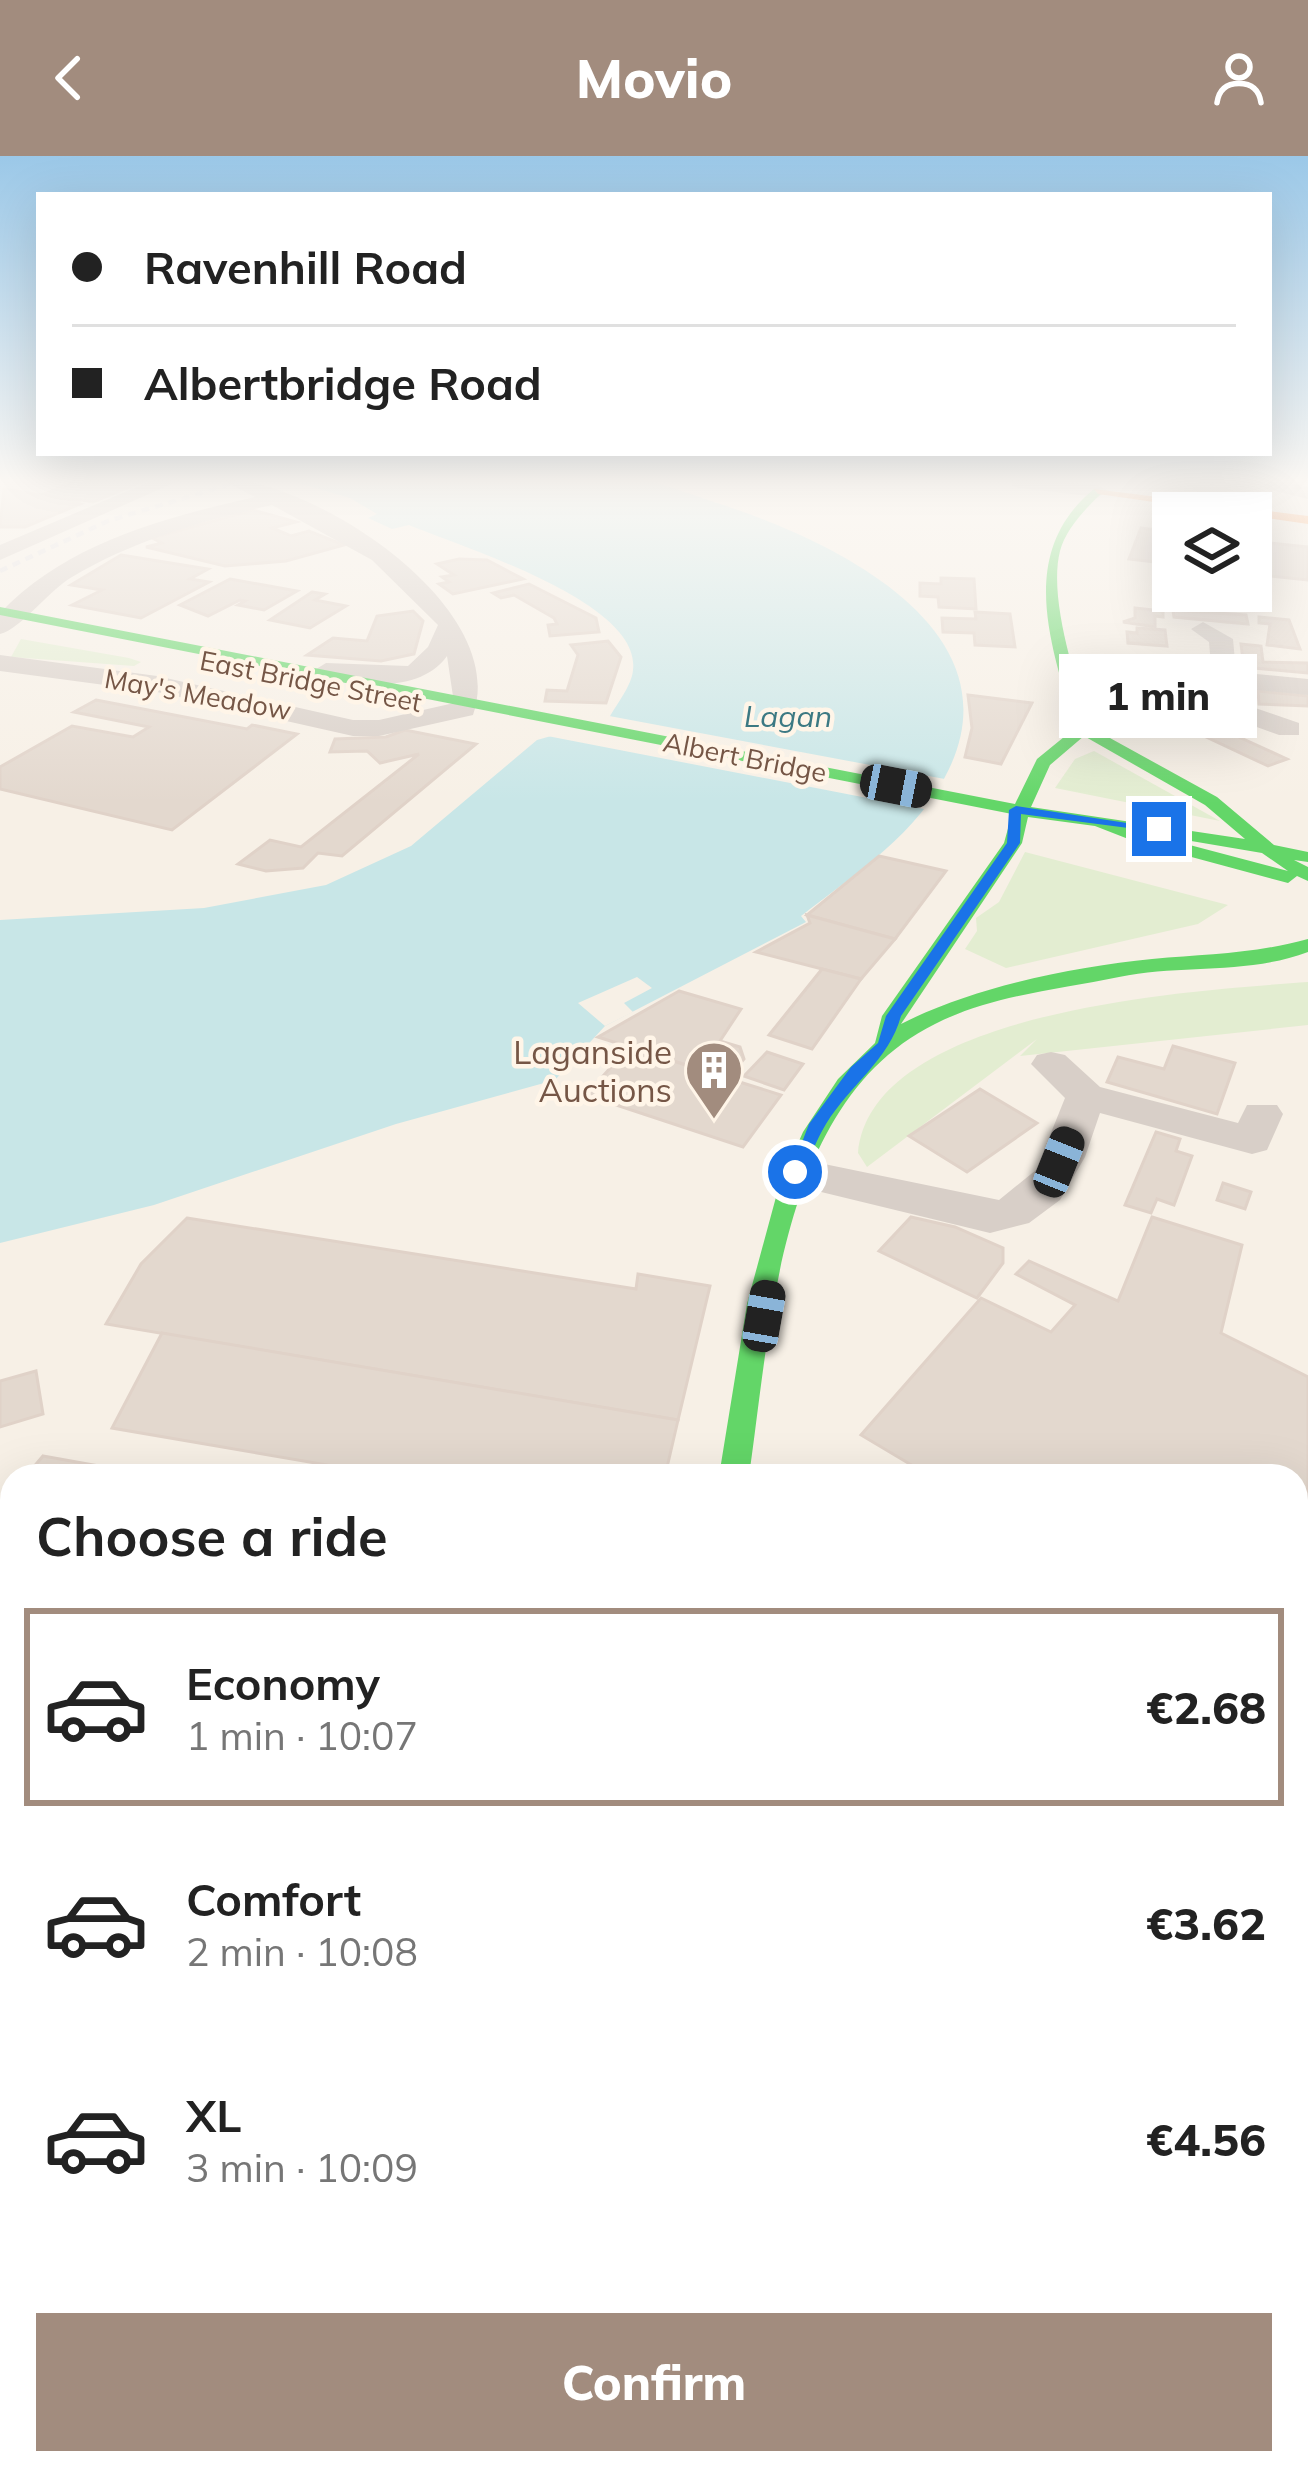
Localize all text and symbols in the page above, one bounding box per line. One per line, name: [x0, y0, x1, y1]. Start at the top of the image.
text: Movio: [576, 44, 732, 112]
icon: back: [36, 45, 102, 111]
icon: person: [1206, 45, 1272, 111]
text: Ravenhill Road: [144, 239, 467, 295]
text: Albertbridge Road: [144, 355, 542, 411]
map controls: [1152, 492, 1272, 612]
button: layers: [1152, 492, 1272, 612]
street label: East Bridge Street: [197, 643, 425, 719]
callout: 1 min: [1060, 655, 1258, 739]
street label: May's Meadow: [102, 661, 294, 727]
text: 1 min: [1106, 671, 1210, 720]
water label: Lagan: [744, 697, 832, 735]
street label: Albert Bridge: [660, 724, 830, 790]
car: [857, 761, 935, 811]
route end: [1132, 802, 1186, 856]
place label: Laganside Auctions: [513, 1031, 672, 1110]
building icon: Laganside Auctions: [683, 1039, 745, 1121]
car: [1029, 1122, 1089, 1202]
route start: [768, 1145, 822, 1199]
car: [740, 1277, 788, 1355]
text: Choose a ride: [36, 1502, 388, 1570]
icon: car: [42, 1653, 150, 1761]
text: Economy: [186, 1655, 380, 1711]
text: €2.68: [1146, 1679, 1266, 1735]
text: 1 min · 10:07: [186, 1711, 418, 1760]
icon: car: [42, 1869, 150, 1977]
text: Comfort: [186, 1871, 361, 1927]
text: €3.62: [1146, 1895, 1266, 1951]
text: 2 min · 10:08: [186, 1927, 418, 1976]
icon: car: [42, 2085, 150, 2193]
text: XL: [186, 2087, 241, 2143]
text: €4.56: [1146, 2111, 1266, 2167]
text: 3 min · 10:09: [186, 2143, 418, 2192]
button: Confirm: [36, 2313, 1272, 2451]

